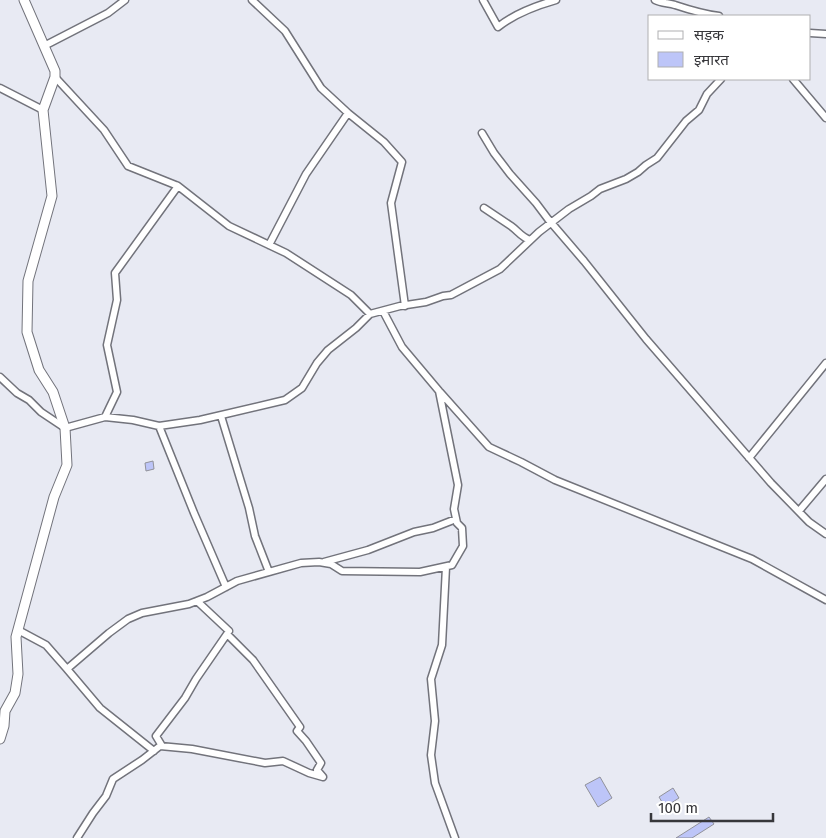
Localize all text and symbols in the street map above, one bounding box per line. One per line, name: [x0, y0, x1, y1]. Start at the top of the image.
legend: [648, 15, 811, 80]
text: सड़क: [694, 26, 724, 44]
text: इमारत: [694, 51, 729, 69]
scale bar: [651, 790, 774, 822]
text: 100 m: [658, 799, 698, 817]

